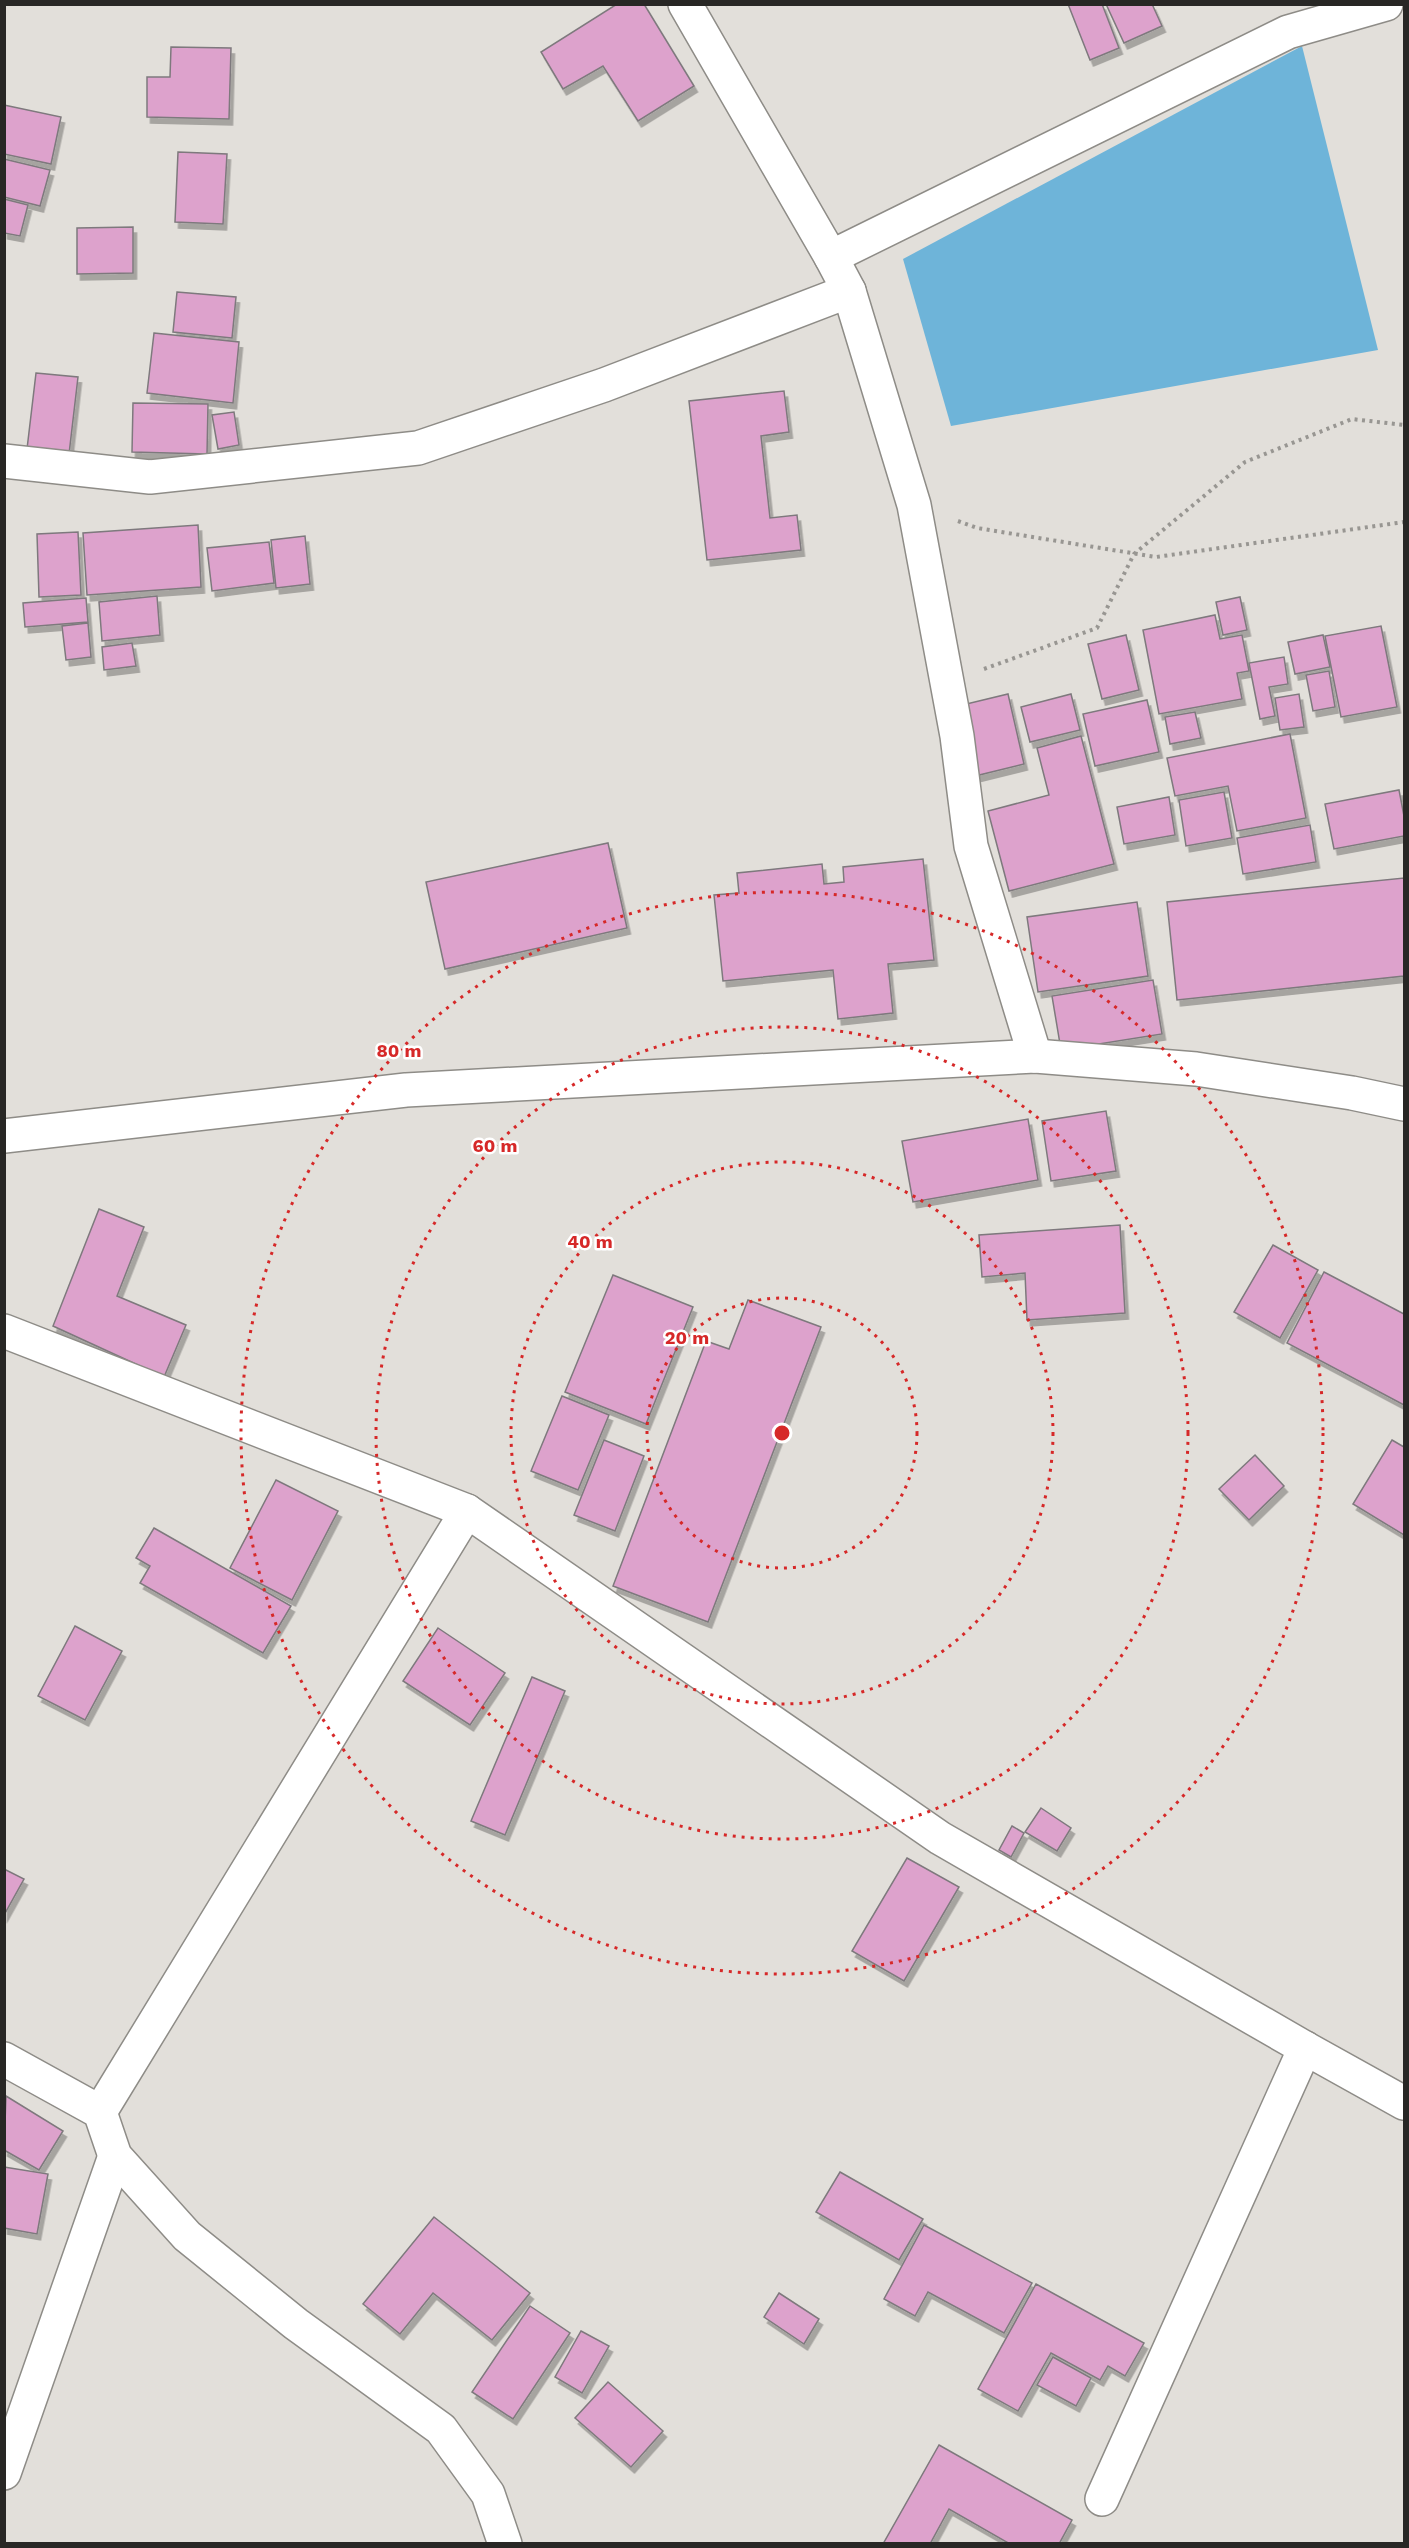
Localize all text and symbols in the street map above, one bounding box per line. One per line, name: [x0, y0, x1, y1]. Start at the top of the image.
text: 80 m: [377, 1040, 421, 1061]
text: 60 m: [473, 1135, 517, 1156]
text: 40 m: [567, 1231, 613, 1252]
text: 20 m: [665, 1327, 709, 1348]
centre of rings: [772, 1423, 792, 1443]

